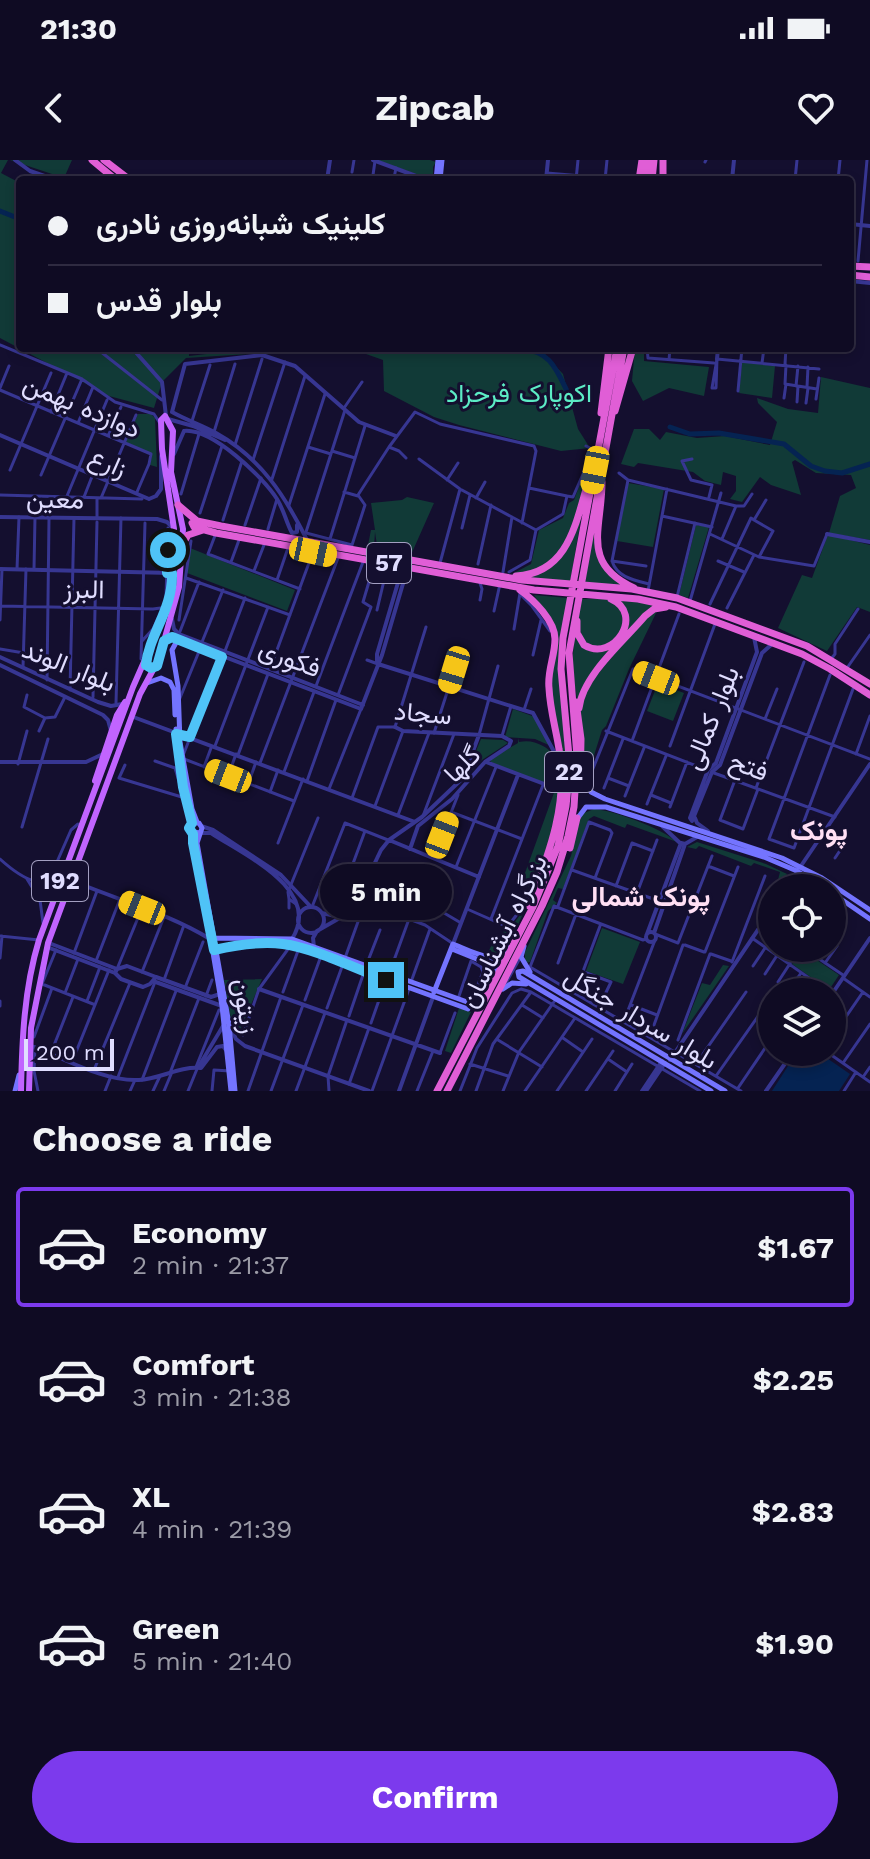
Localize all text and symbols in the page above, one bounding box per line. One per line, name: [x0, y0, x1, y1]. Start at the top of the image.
text: 21:30: [40, 11, 117, 46]
icon: back: [32, 86, 76, 130]
icon: heart: [794, 86, 838, 130]
text: Zipcab: [375, 87, 495, 129]
text: کلینیک شبانه‌روزی نادری: [96, 206, 386, 241]
text: بلوار قدس: [96, 283, 222, 318]
street label: دوازده بهمن: [18, 368, 145, 445]
park label: اکوپارک فرحزاد: [446, 378, 592, 411]
street label: زارع: [83, 441, 132, 486]
car: [579, 444, 611, 496]
street label: معین: [26, 483, 84, 516]
route start: [150, 532, 186, 568]
car: [287, 535, 339, 569]
road number: 57: [367, 543, 411, 583]
street label: البرز: [62, 574, 105, 605]
street label: فکوری: [254, 633, 325, 684]
street label: بلوار الوند: [18, 634, 120, 699]
car: [436, 644, 472, 696]
car: [629, 658, 683, 698]
street label: بلوار کمالی: [677, 662, 746, 774]
street label: سجاد: [393, 696, 453, 730]
street label: گلها: [437, 739, 487, 789]
street label: فتح: [724, 745, 773, 790]
road number: 22: [545, 752, 593, 792]
car: [201, 756, 255, 796]
car: [422, 808, 462, 862]
district label: پونک: [790, 814, 848, 850]
street label: بزرگراه آبشناسان: [453, 849, 554, 1013]
road number: 192: [32, 861, 88, 901]
callout: 5 min: [320, 864, 452, 920]
map controls: [758, 874, 846, 1066]
button: locate: [758, 874, 846, 962]
text: 5 min: [351, 877, 421, 907]
district label: پونک شمالی: [571, 880, 711, 916]
car: [115, 888, 169, 928]
street label: بلوار سردار جنگل: [559, 961, 723, 1076]
route end: [368, 962, 404, 998]
street label: زیتون: [226, 976, 265, 1036]
button: layers: [758, 978, 846, 1066]
scale bar: [24, 1035, 114, 1071]
text: 200 m: [36, 1040, 105, 1065]
text: Choose a ride: [32, 1118, 272, 1160]
icon: car: [36, 1211, 108, 1283]
text: Economy: [132, 1215, 267, 1250]
text: $1.67: [757, 1230, 834, 1265]
text: 2 min · 21:37: [132, 1250, 289, 1280]
icon: car: [36, 1343, 108, 1415]
text: Comfort: [132, 1347, 254, 1382]
text: $2.25: [753, 1362, 834, 1397]
text: 3 min · 21:38: [132, 1382, 292, 1412]
icon: car: [36, 1475, 108, 1547]
text: XL: [132, 1479, 170, 1514]
text: $2.83: [752, 1494, 834, 1529]
text: 4 min · 21:39: [132, 1514, 292, 1544]
icon: car: [36, 1607, 108, 1679]
text: Green: [132, 1611, 220, 1646]
text: $1.90: [755, 1626, 834, 1661]
text: 5 min · 21:40: [132, 1646, 292, 1676]
button: Confirm: [32, 1751, 838, 1843]

